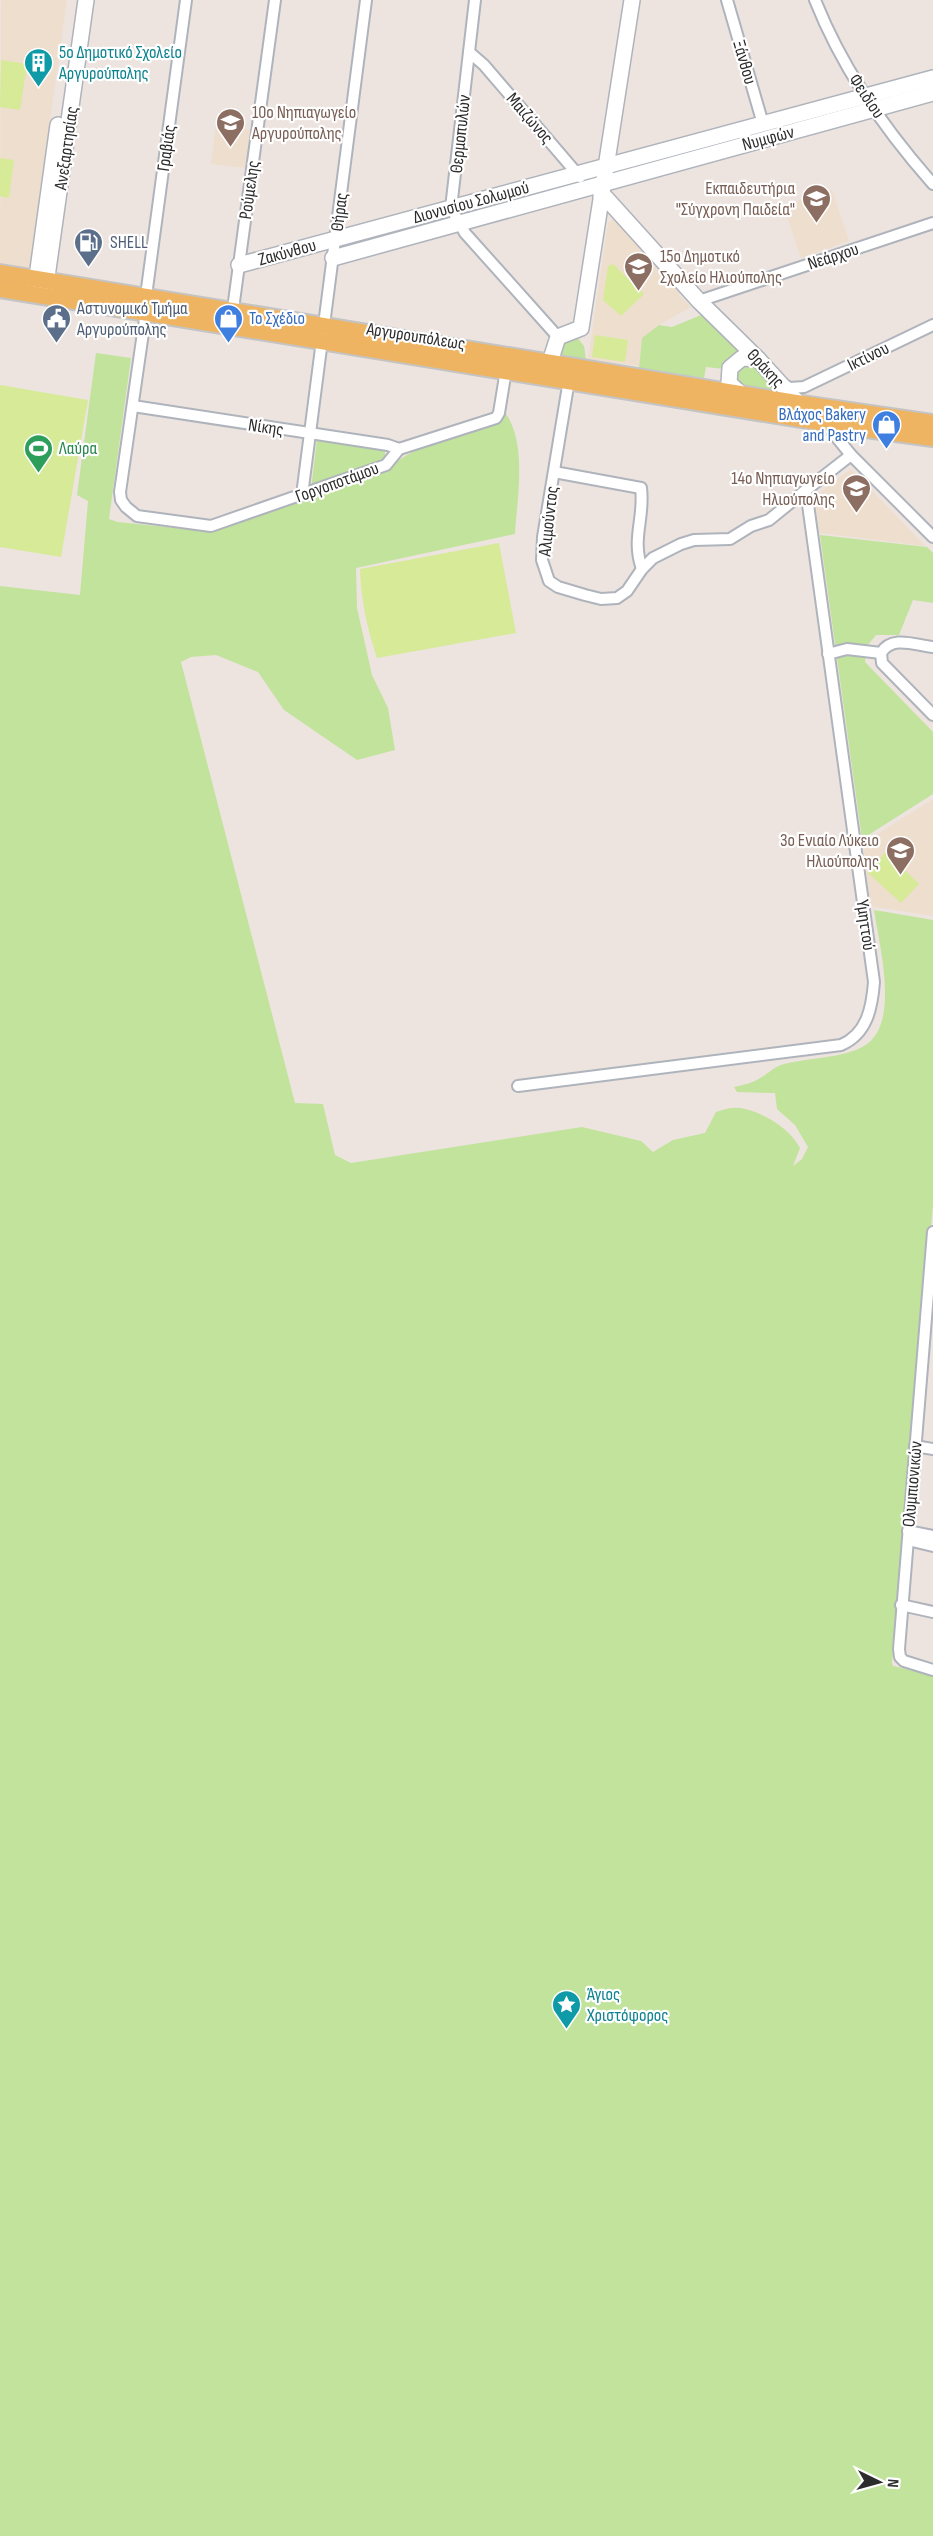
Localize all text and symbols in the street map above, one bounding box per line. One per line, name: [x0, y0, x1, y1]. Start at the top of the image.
street label: Ξάνθου: [728, 38, 761, 87]
place label: 5ο Δημοτικό Σχολείο Αργυρούπολης: [58, 42, 182, 84]
building icon: 5ο Δημοτικό Σχολείο Αργυρούπολης: [22, 46, 54, 88]
street label: Φειδίου: [844, 70, 889, 122]
street label: Μαιζώνος: [502, 88, 558, 148]
street label: Θερμοπυλών: [446, 94, 475, 174]
place label: 10ο Νηπιαγωγείο Αργυρούπολης: [251, 102, 356, 144]
street label: Ανεξαρτησίας: [50, 105, 83, 192]
school or university icon: 10ο Νηπιαγωγείο Αργυρούπολης: [215, 106, 247, 148]
street label: Νυμφών: [740, 122, 796, 155]
street label: Γραβιάς: [153, 123, 180, 173]
street label: Ρούμελης: [235, 159, 264, 221]
street label: Διονυσίου Σολωμού: [411, 177, 532, 228]
place label: Εκπαιδευτήρια "Σύγχρονη Παιδεία": [676, 178, 795, 220]
school or university icon: Εκπαιδευτήρια "Σύγχρονη Παιδεία": [800, 182, 832, 224]
street label: Θήρας: [327, 192, 352, 233]
fuel station icon: SHELL: [73, 226, 105, 268]
place label: SHELL: [110, 232, 148, 253]
street label: Ζακύνθου: [256, 235, 318, 270]
street label: Νεάρχου: [805, 238, 861, 275]
place label: 15ο Δημοτικό Σχολείο Ηλιούπολης: [660, 246, 782, 288]
school or university icon: 15ο Δημοτικό Σχολείο Ηλιούπολης: [623, 250, 655, 292]
place label: Αστυνομικό Τμήμα Αργυρούπολης: [76, 298, 188, 340]
public building icon: Αστυνομικό Τμήμα Αργυρούπολης: [40, 302, 72, 344]
shop icon: Το Σχέδιο: [212, 302, 244, 344]
place label: Το Σχέδιο: [249, 308, 305, 329]
street label: Αργυρουπόλεως: [364, 318, 467, 355]
street label: Ικτίνου: [844, 337, 892, 375]
street label: Θράκης: [742, 344, 789, 392]
place label: Βλάχος Bakery and Pastry: [779, 404, 866, 446]
shop icon: Βλάχος Bakery and Pastry: [871, 408, 903, 450]
street label: Νίκης: [247, 414, 285, 441]
sports icon: Λαύρα: [22, 432, 54, 474]
place label: Λαύρα: [58, 438, 97, 459]
street label: Γοργοποτάμου: [293, 458, 382, 507]
place label: 14ο Νηπιαγωγείο Ηλιούπολης: [731, 468, 835, 510]
school or university icon: 14ο Νηπιαγωγείο Ηλιούπολης: [840, 472, 872, 514]
street label: Αλιμούντος: [534, 485, 563, 558]
place label: 3ο Ενιαίο Λύκειο Ηλιούπολης: [780, 830, 879, 872]
school or university icon: 3ο Ενιαίο Λύκειο Ηλιούπολης: [884, 834, 916, 876]
street label: Υμηττού: [852, 898, 879, 952]
street label: Ολυμπιονικών: [898, 1440, 927, 1528]
place label: Άγιος Χριστόφορος: [586, 1984, 668, 2026]
place icon: Άγιος Χριστόφορος: [550, 1988, 582, 2030]
north arrow: [849, 2452, 909, 2512]
text: N: [883, 2478, 902, 2488]

